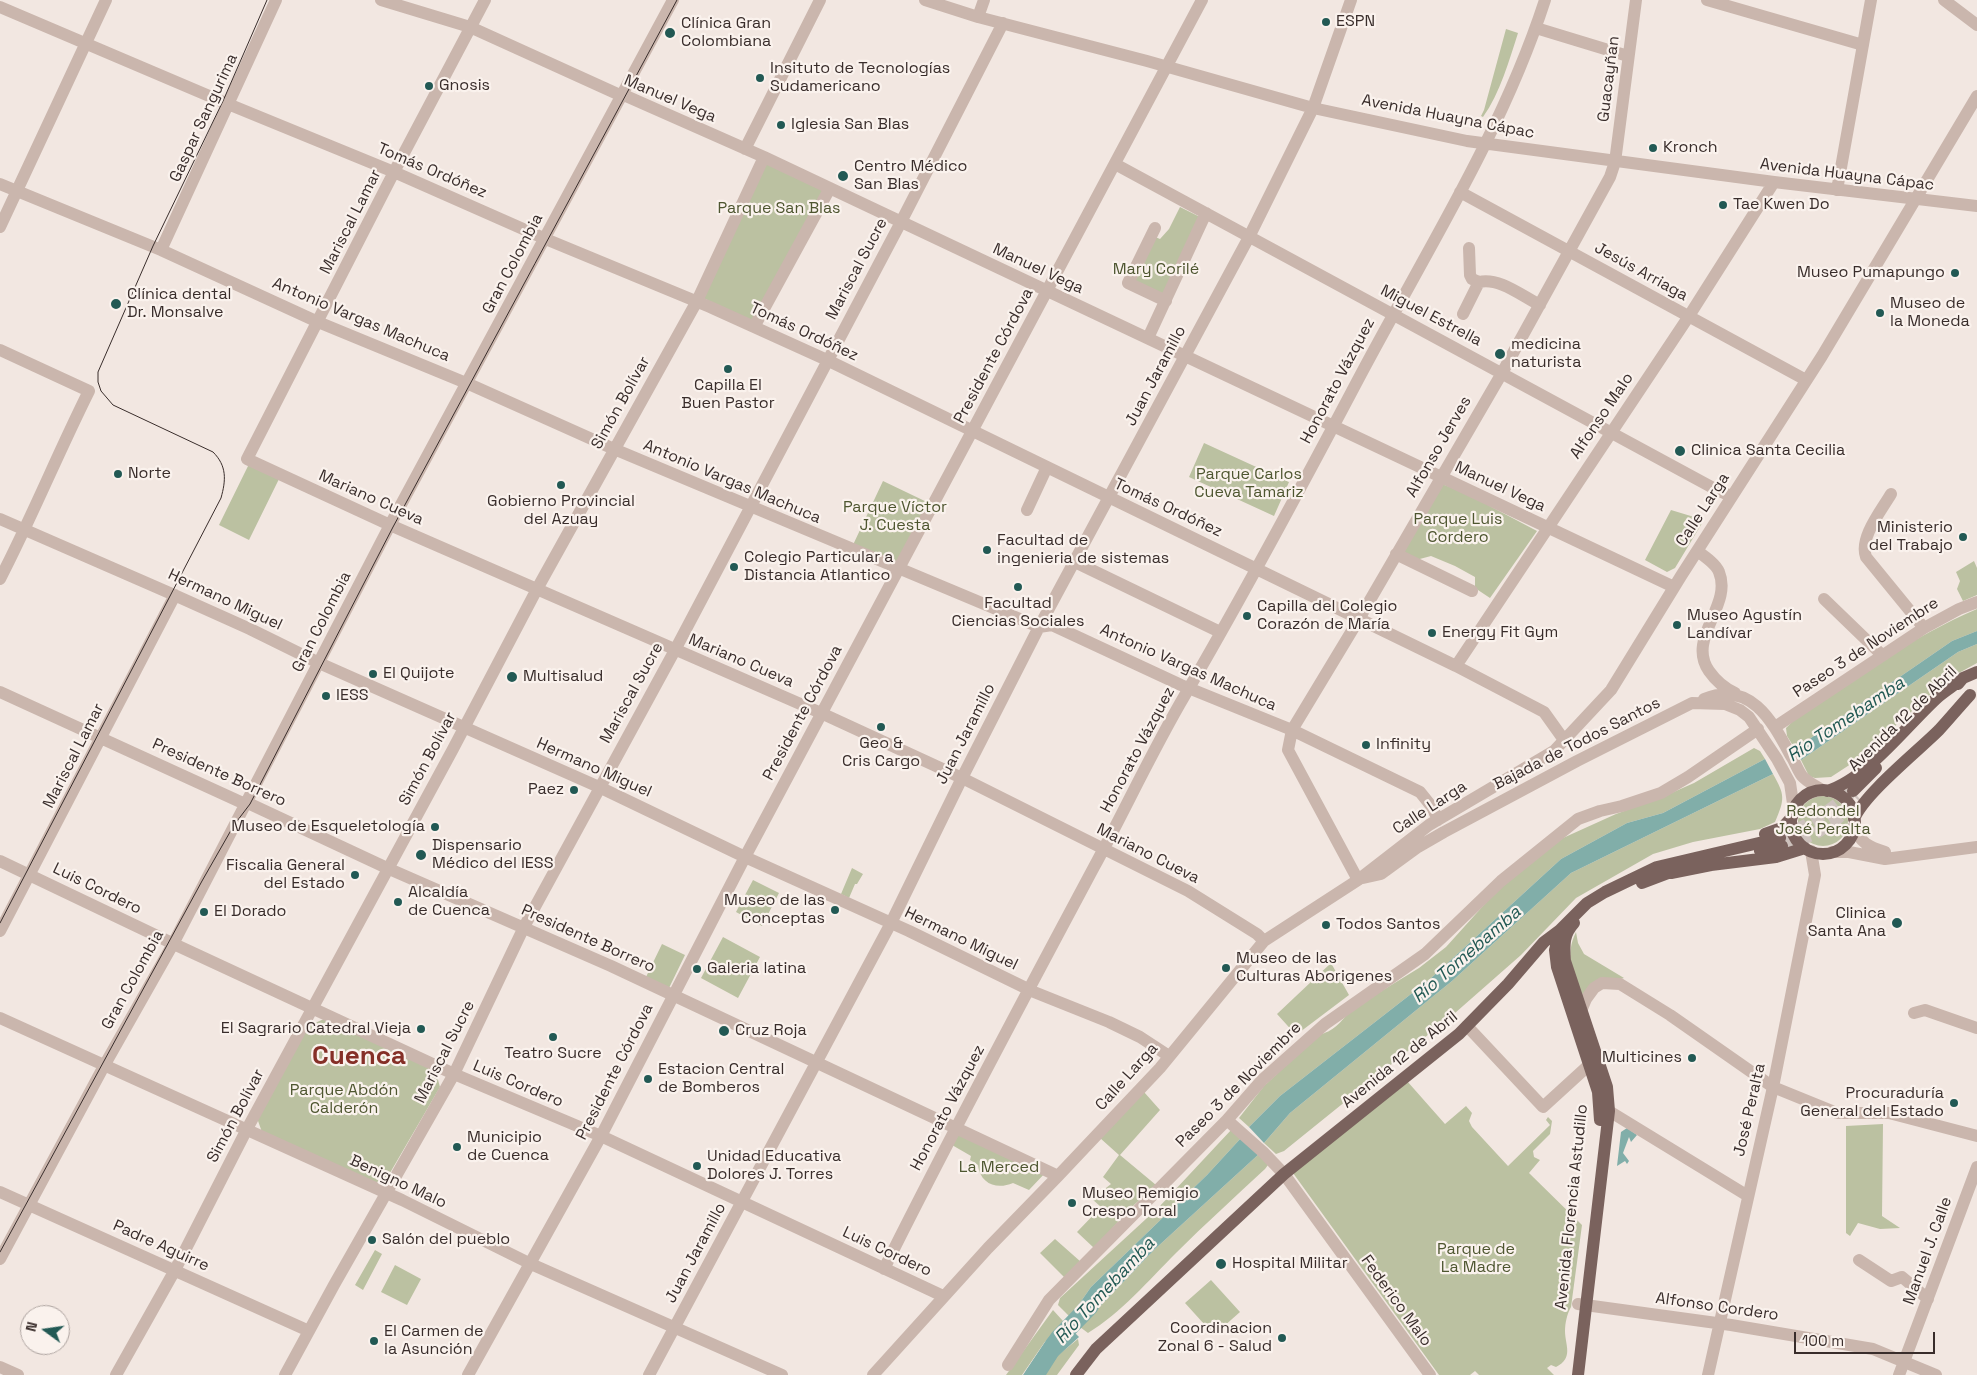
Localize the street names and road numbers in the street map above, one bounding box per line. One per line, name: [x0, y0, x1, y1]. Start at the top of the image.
street label: Guacayñan: [1594, 35, 1624, 123]
street label: Gaspar Sangurima: [166, 51, 242, 185]
street label: Manuel Vega: [621, 71, 719, 127]
street label: Avenida Huayna Cápac: [1360, 91, 1536, 143]
street label: Tomás Ordóñez: [374, 139, 490, 203]
street label: Avenida Huayna Cápac: [1759, 155, 1935, 195]
street label: Mariscal Lamar: [316, 166, 386, 278]
street label: Gran Colombia: [479, 211, 547, 317]
street label: Mariscal Sucre: [822, 215, 892, 323]
street label: Jesús Arriaga: [1591, 238, 1691, 306]
street label: Manuel Vega: [989, 240, 1087, 298]
street label: Antonio Vargas Machuca: [269, 274, 453, 366]
street label: Miguel Estrella: [1377, 281, 1485, 351]
street label: Presidente Córdova: [950, 285, 1038, 427]
street label: Tomás Ordóñez: [747, 299, 861, 365]
street label: Honorato Vázquez: [1297, 315, 1379, 447]
street label: Juan Jaramillo: [1122, 323, 1190, 429]
street label: Simón Bolívar: [588, 353, 654, 453]
street label: Alfonso Malo: [1566, 369, 1638, 463]
street label: Alfonso Jerves: [1402, 393, 1476, 501]
street label: Antonio Vargas Machuca: [640, 436, 824, 528]
street label: Manuel Vega: [1451, 458, 1549, 516]
street label: Mariano Cueva: [316, 466, 426, 530]
street label: Calle Larga: [1672, 470, 1734, 550]
street label: Tomás Ordóñez: [1111, 475, 1225, 541]
street label: Hermano Miguel: [165, 565, 285, 635]
street label: Gran Colombia: [288, 568, 356, 676]
street label: Paseo 3 de Noviembre: [1790, 594, 1942, 702]
street label: Antonio Vargas Machuca: [1097, 620, 1279, 716]
street label: Mariano Cueva: [685, 630, 797, 692]
street label: Mariscal Sucre: [596, 639, 668, 747]
street label: Presidente Córdova: [759, 642, 847, 784]
street label: Avenida 12 de Abril: [1845, 662, 1961, 776]
street label: Juan Jaramillo: [932, 680, 1000, 788]
street label: Honorato Vázquez: [1097, 684, 1179, 816]
street label: Bajada de Todos Santos: [1490, 694, 1664, 794]
street label: Mariscal Lamar: [39, 700, 109, 812]
street label: Simón Bolívar: [395, 709, 461, 809]
street label: Hermano Miguel: [533, 734, 655, 802]
street label: Presidente Borrero: [149, 735, 289, 811]
street label: Calle Larga: [1390, 777, 1470, 839]
street label: Mariano Cueva: [1093, 820, 1203, 888]
street label: Luis Cordero: [50, 859, 144, 919]
street label: Presidente Borrero: [518, 901, 658, 977]
street label: Hermano Miguel: [901, 903, 1021, 975]
street label: Gran Colombia: [98, 927, 168, 1033]
street label: Mariscal Sucre: [411, 997, 479, 1107]
street label: Presidente Córdova: [572, 1001, 658, 1143]
street label: Avenida 12 de Abril: [1338, 1007, 1462, 1113]
street label: Paseo 3 de Noviembre: [1172, 1018, 1306, 1152]
street label: Calle Larga: [1092, 1039, 1162, 1115]
street label: Honorato Vázquez: [907, 1042, 989, 1174]
street label: Luis Cordero: [470, 1056, 566, 1112]
street label: José Peralta: [1730, 1061, 1770, 1159]
street label: Simón Bolívar: [203, 1066, 269, 1166]
street label: Avenida Florencia Astudillo: [1552, 1103, 1592, 1311]
street label: Benigno Malo: [346, 1151, 450, 1213]
street label: Manuel J. Calle: [1900, 1194, 1956, 1308]
street label: Juan Jaramillo: [662, 1200, 730, 1306]
street label: Padre Aguirre: [110, 1216, 212, 1276]
street label: Luis Cordero: [839, 1223, 935, 1281]
street label: Federico Malo: [1356, 1252, 1436, 1350]
street label: Alfonso Cordero: [1654, 1289, 1780, 1325]

